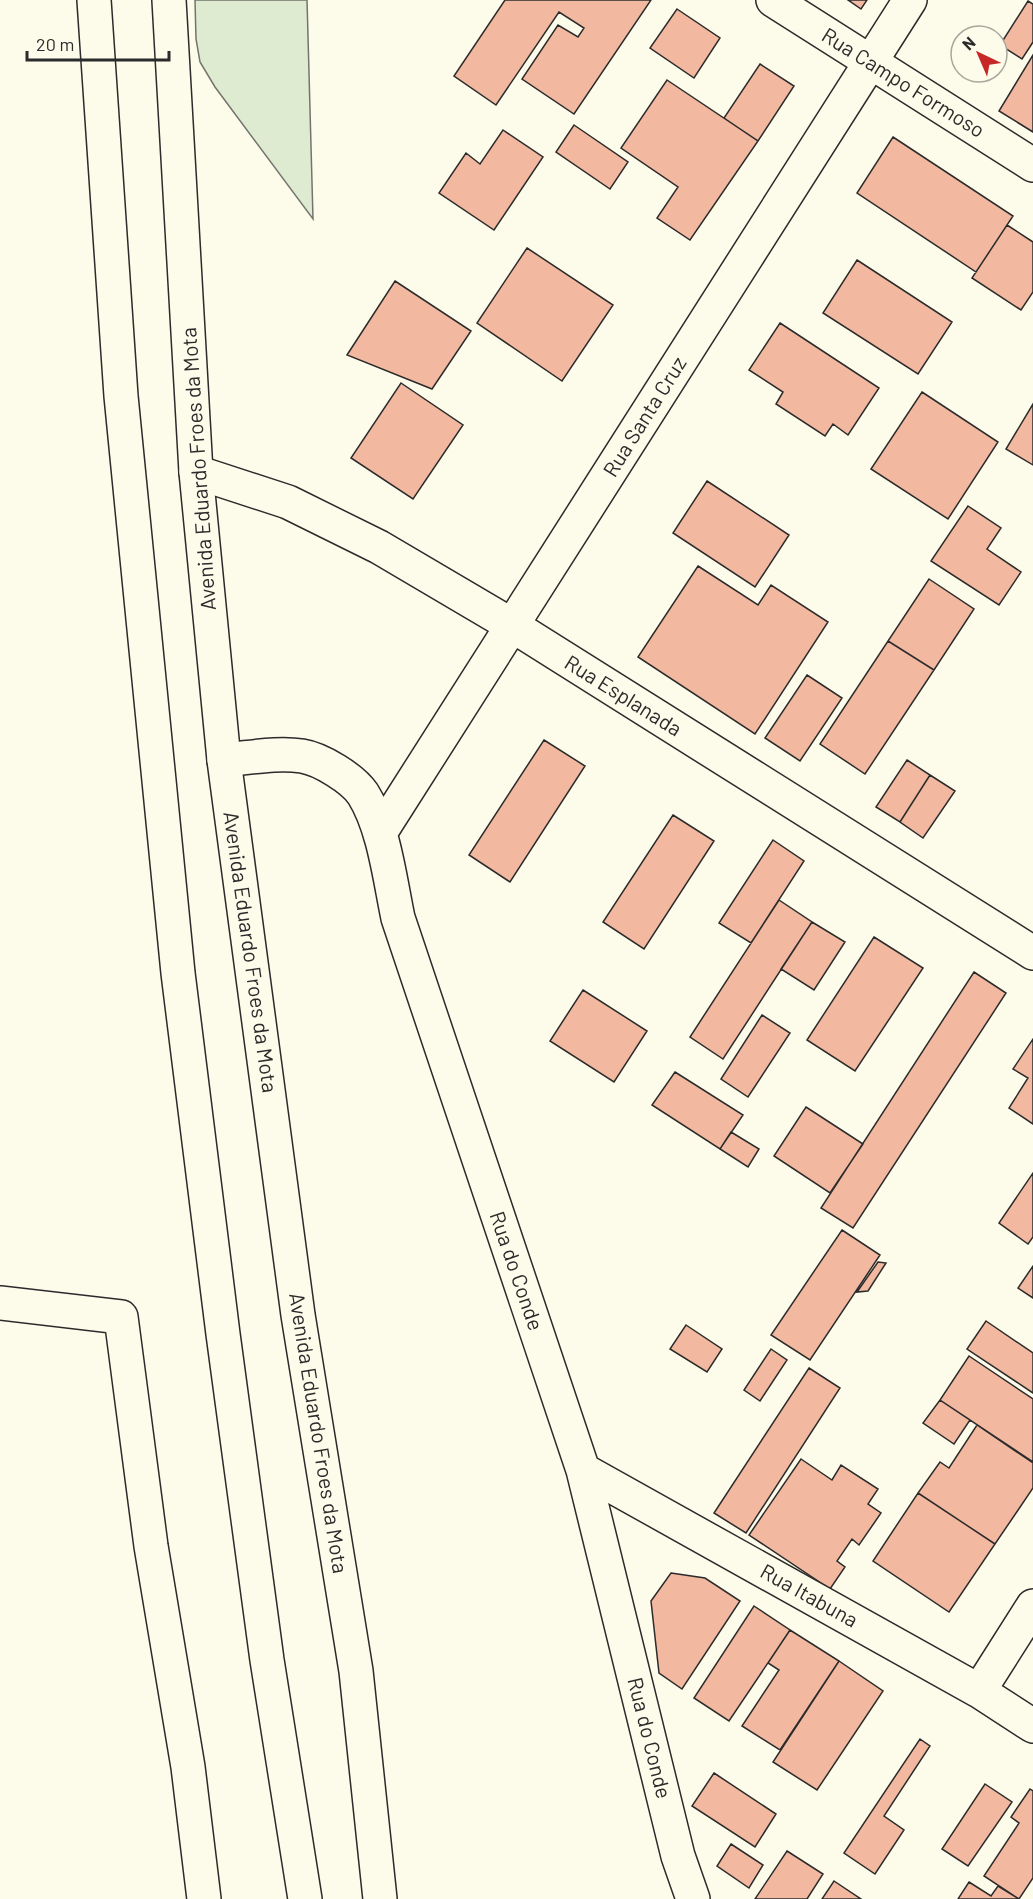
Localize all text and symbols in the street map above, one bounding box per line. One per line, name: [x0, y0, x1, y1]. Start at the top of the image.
street label: Rua Campo Formoso: [818, 22, 990, 142]
scale bar: [27, 24, 170, 62]
north arrow: [949, 24, 1009, 84]
text: N: [958, 32, 979, 53]
text: 20 m: [36, 33, 74, 55]
street label: Avenida Eduardo Froes da Mota: [175, 327, 220, 612]
street label: Rua Santa Cruz: [597, 352, 691, 481]
street label: Rua Esplanada: [561, 649, 687, 741]
street label: Avenida Eduardo Froes da Mota: [219, 809, 284, 1094]
street label: Rua do Conde: [485, 1208, 549, 1333]
street label: Avenida Eduardo Froes da Mota: [285, 1291, 354, 1575]
street label: Rua Itabuna: [757, 1558, 863, 1632]
street label: Rua do Conde: [623, 1674, 678, 1801]

